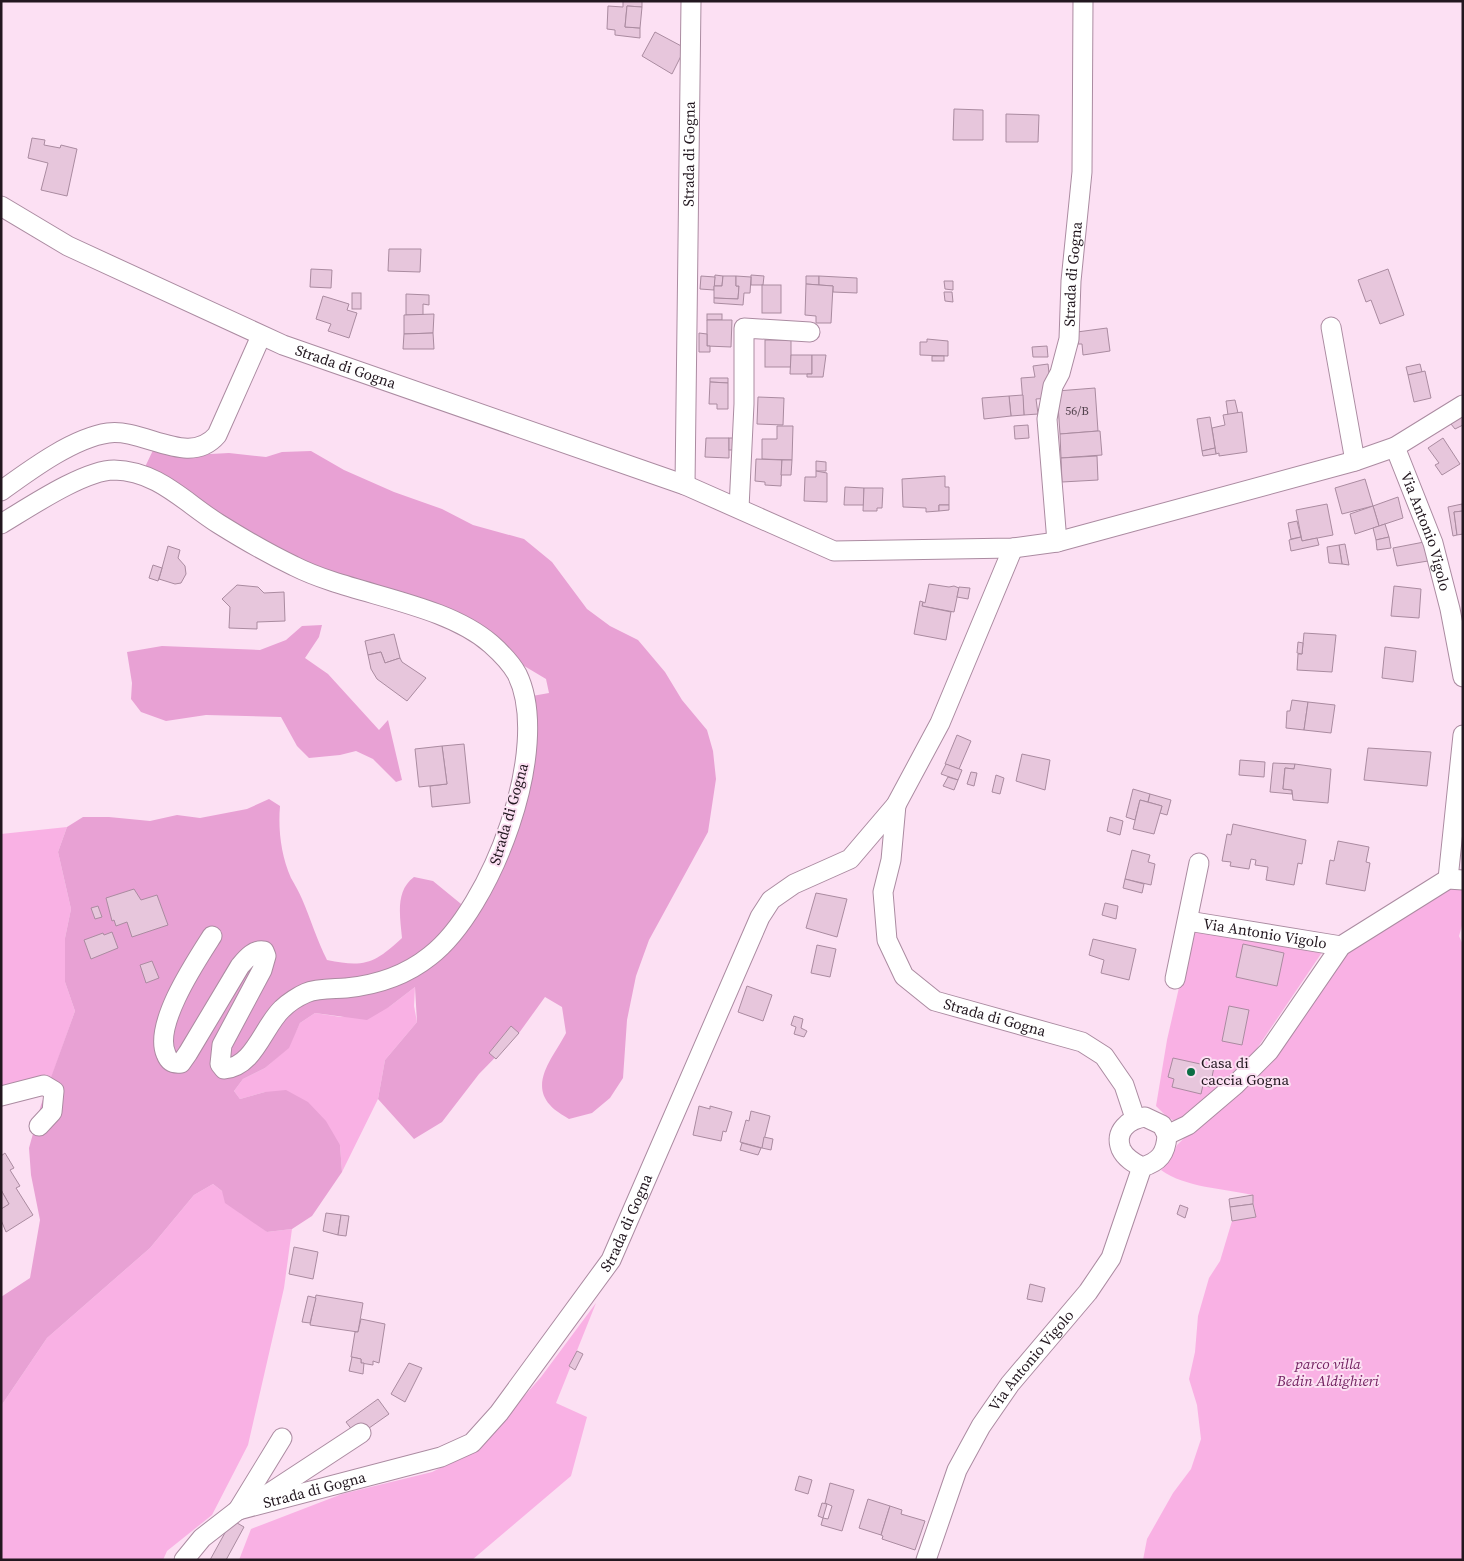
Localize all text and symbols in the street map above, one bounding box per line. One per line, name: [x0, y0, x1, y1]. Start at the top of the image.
street label: Strada di Gogna: [677, 101, 700, 207]
street label: Strada di Gogna: [1058, 220, 1087, 327]
street label: Strada di Gogna: [293, 339, 399, 394]
house number: 56/B: [1065, 403, 1089, 419]
street label: Via Antonio Vigolo: [1396, 469, 1456, 593]
street label: Strada di Gogna: [484, 760, 533, 867]
street label: Via Antonio Vigolo: [1202, 913, 1328, 954]
street label: Strada di Gogna: [941, 993, 1049, 1042]
place label: Casa di caccia Gogna: [1201, 1052, 1290, 1090]
marker: Casa di caccia Gogna: [1185, 1066, 1197, 1078]
street label: Strada di Gogna: [595, 1170, 657, 1276]
street label: Via Antonio Vigolo: [983, 1305, 1078, 1415]
park label: parco villa Bedin Aldighieri: [1276, 1353, 1380, 1391]
street label: Strada di Gogna: [261, 1466, 368, 1513]

